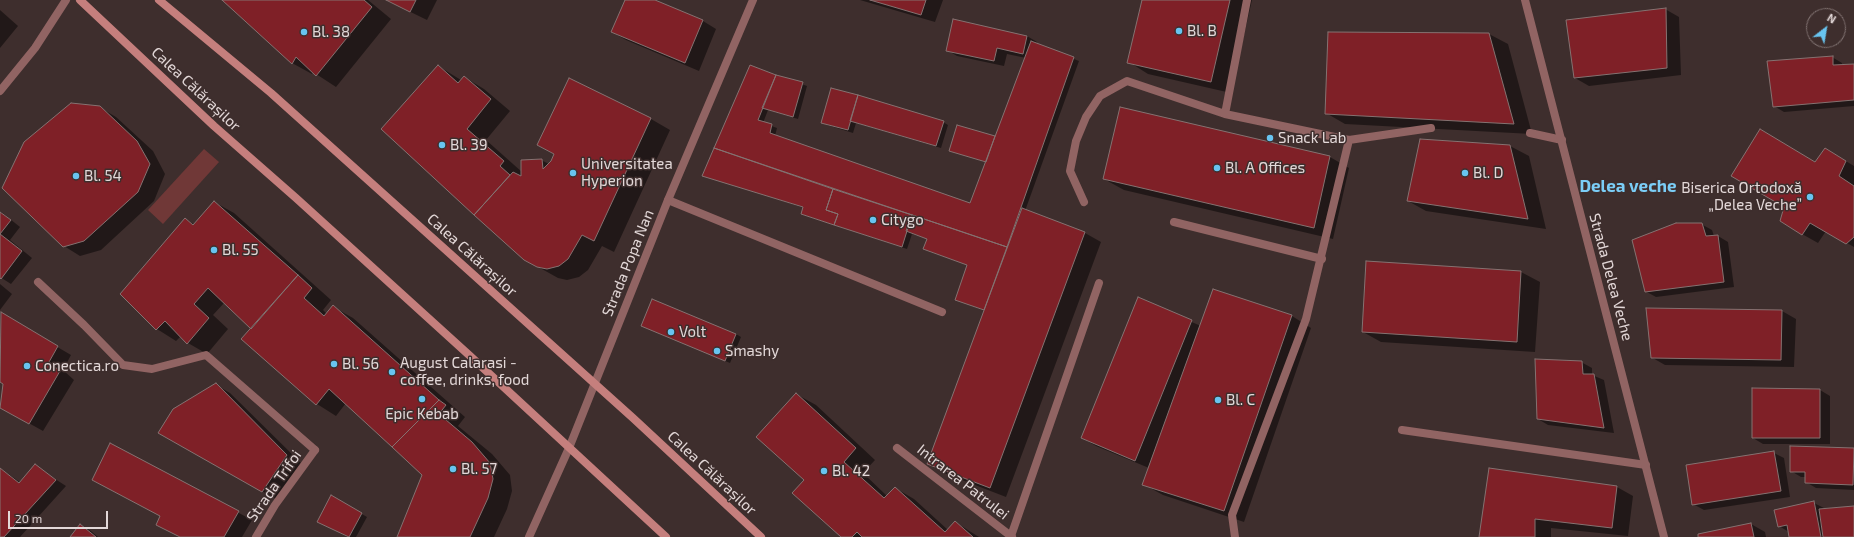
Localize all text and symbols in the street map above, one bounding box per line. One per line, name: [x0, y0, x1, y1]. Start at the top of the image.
north arrow: [1806, 8, 1846, 48]
text: N: [1825, 11, 1839, 26]
place label: Bl. B: [1187, 22, 1217, 40]
place label: Bl. 38: [312, 23, 350, 41]
marker: Bl. B: [1174, 26, 1184, 36]
marker: Bl. 38: [299, 27, 309, 37]
street label: Calea Călărașilor: [148, 43, 244, 135]
place label: Snack Lab: [1278, 129, 1346, 147]
marker: Snack Lab: [1265, 133, 1275, 143]
place label: Bl. 39: [450, 136, 487, 154]
marker: Bl. 39: [437, 140, 447, 150]
place label: Universitatea Hyperion: [581, 155, 673, 190]
place label: Bl. A Offices: [1225, 159, 1305, 177]
marker: Bl. A Offices: [1212, 163, 1222, 173]
place label: Bl. D: [1473, 164, 1503, 182]
place label: Bl. 54: [84, 167, 122, 185]
marker: Universitatea Hyperion: [568, 168, 578, 178]
marker: Bl. D: [1460, 168, 1470, 178]
marker: Bl. 54: [71, 171, 81, 181]
district label: Delea veche: [1579, 176, 1677, 196]
place label: Biserica Ortodoxă „Delea Veche”: [1681, 179, 1802, 214]
marker: Biserica Ortodoxă „Delea Veche”: [1805, 192, 1815, 202]
street label: Strada Popa Nan: [598, 207, 658, 319]
street label: Calea Călărașilor: [423, 210, 521, 300]
place label: Citygo: [881, 211, 924, 229]
street label: Strada Delea Veche: [1585, 211, 1637, 343]
marker: Citygo: [868, 215, 878, 225]
place label: Bl. 55: [222, 241, 259, 259]
marker: Bl. 55: [209, 245, 219, 255]
place label: Volt: [679, 323, 706, 341]
marker: Volt: [666, 327, 676, 337]
place label: Smashy: [725, 342, 779, 360]
marker: Smashy: [712, 346, 722, 356]
place label: August Calarasi - coffee, drinks, food: [400, 354, 529, 389]
place label: Bl. 56: [342, 355, 379, 373]
place label: Conectica.ro: [35, 357, 119, 375]
marker: Bl. 56: [329, 359, 339, 369]
marker: Conectica.ro: [22, 361, 32, 371]
marker: August Calarasi - coffee, drinks, food: [387, 367, 397, 377]
place label: Bl. C: [1226, 391, 1255, 409]
marker: Epic Kebab: [417, 394, 427, 404]
marker: Bl. C: [1213, 395, 1223, 405]
place label: Epic Kebab: [385, 405, 459, 423]
street label: Calea Călărașilor: [664, 427, 760, 519]
street label: Intrarea Patrulei: [913, 441, 1013, 523]
street label: Strada Trifoi: [243, 447, 305, 525]
place label: Bl. 57: [461, 460, 497, 478]
place label: Bl. 42: [832, 462, 870, 480]
marker: Bl. 57: [448, 464, 458, 474]
marker: Bl. 42: [819, 466, 829, 476]
scale bar: [10, 503, 110, 529]
text: 20 m: [15, 511, 42, 525]

